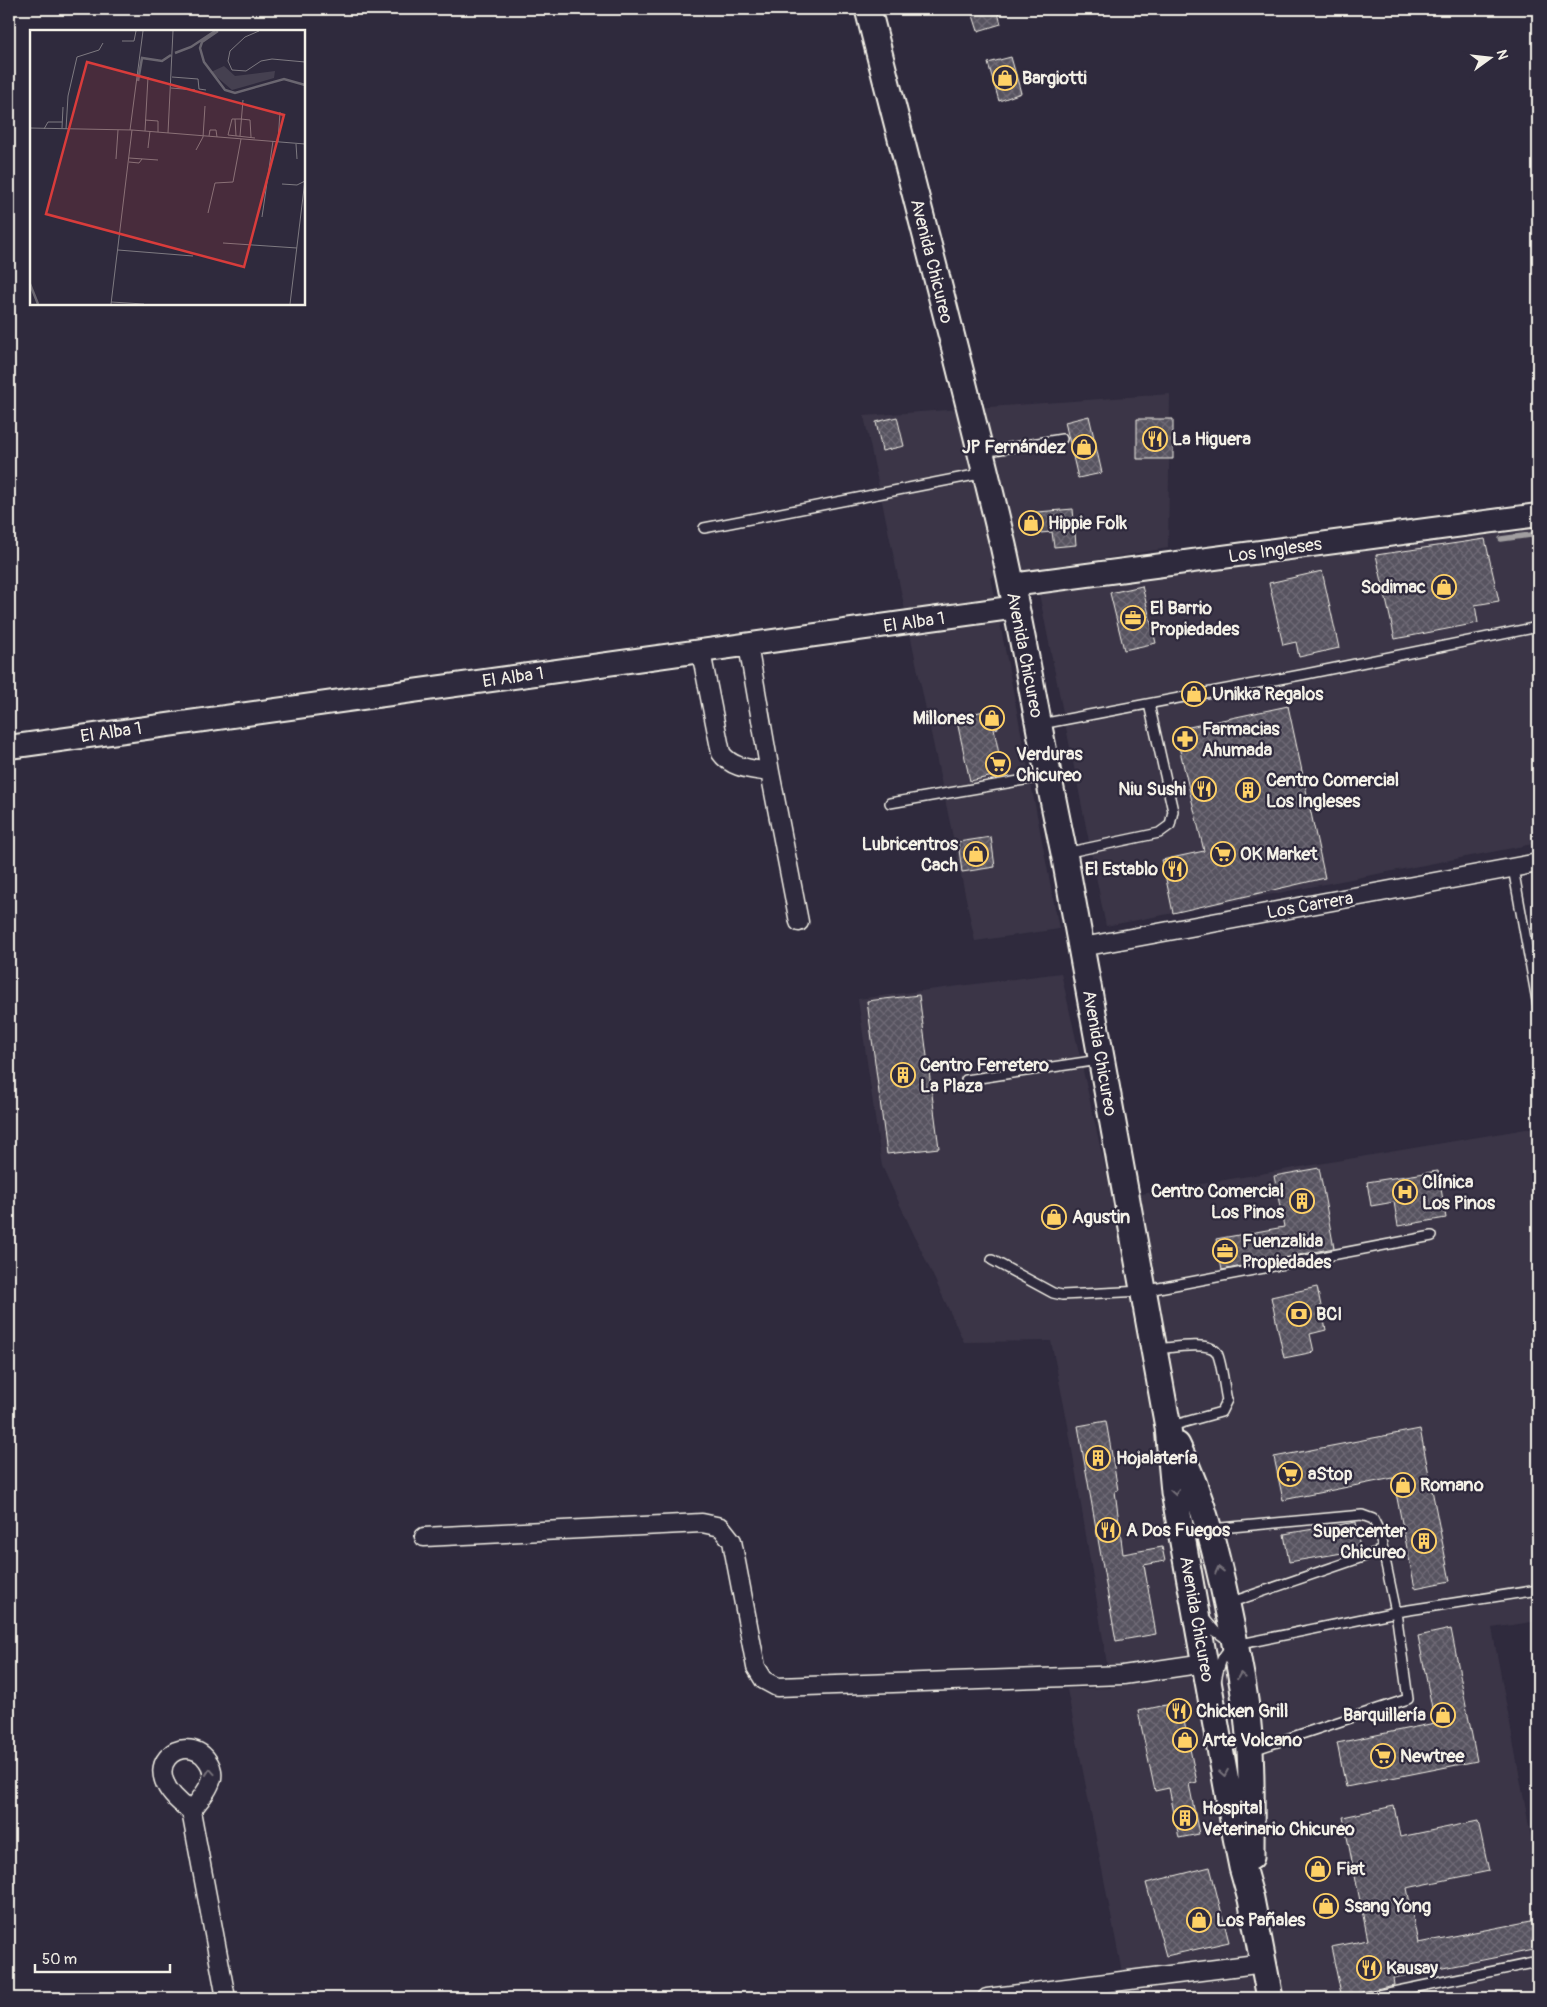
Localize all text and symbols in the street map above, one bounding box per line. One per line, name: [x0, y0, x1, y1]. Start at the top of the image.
inset map: [30, 30, 305, 305]
north arrow: [1464, 32, 1514, 82]
text: N: [1493, 48, 1512, 62]
shop icon: Bargiotti: [992, 65, 1018, 91]
place label: Bargiotti: [1022, 67, 1087, 90]
street label: Avenida Chicureo: [905, 197, 958, 326]
restaurant icon: La Higuera: [1142, 426, 1168, 452]
place label: La Higuera: [1172, 428, 1251, 451]
shop icon: JP Fernández: [1071, 434, 1097, 460]
place label: JP Fernández: [962, 436, 1067, 459]
shop icon: Hippie Folk: [1018, 510, 1044, 536]
place label: Hippie Folk: [1048, 512, 1127, 535]
street label: Los Ingleses: [1227, 533, 1323, 568]
shop icon: Sodimac: [1431, 574, 1457, 600]
place label: Sodimac: [1361, 576, 1426, 599]
street label: Avenida Chicureo: [1001, 590, 1048, 720]
place label: El Barrio Propiedades: [1150, 597, 1240, 641]
office icon: El Barrio Propiedades: [1120, 605, 1146, 631]
street label: El Alba 1: [882, 607, 946, 638]
street label: El Alba 1: [481, 662, 545, 693]
shop icon: Unikka Regalos: [1181, 681, 1207, 707]
place label: Unikka Regalos: [1212, 683, 1324, 706]
shop icon: Millones: [979, 705, 1005, 731]
place label: Millones: [913, 707, 975, 730]
street label: El Alba 1: [79, 717, 143, 748]
place label: Farmacias Ahumada: [1202, 718, 1281, 762]
pharmacy icon: Farmacias Ahumada: [1172, 726, 1198, 752]
place label: Verduras Chicureo: [1016, 743, 1083, 787]
supermarket icon: Verduras Chicureo: [985, 751, 1011, 777]
place label: Centro Comercial Los Ingleses: [1266, 769, 1399, 813]
restaurant icon: Niu Sushi: [1191, 776, 1217, 802]
building icon: Centro Comercial Los Ingleses: [1235, 777, 1261, 803]
place label: Niu Sushi: [1118, 778, 1186, 801]
place label: Lubricentros Cach: [862, 833, 959, 877]
shop icon: Lubricentros Cach: [963, 841, 989, 867]
supermarket icon: OK Market: [1210, 841, 1236, 867]
place label: OK Market: [1240, 843, 1318, 866]
restaurant icon: El Establo: [1162, 856, 1188, 882]
place label: El Establo: [1085, 858, 1158, 881]
street label: Los Carrera: [1265, 887, 1355, 924]
street label: Avenida Chicureo: [1077, 988, 1122, 1118]
place label: Centro Ferretero La Plaza: [920, 1054, 1049, 1098]
building icon: Centro Ferretero La Plaza: [890, 1062, 916, 1088]
place label: Clínica Los Pinos: [1422, 1171, 1496, 1215]
hospital icon: Clínica Los Pinos: [1392, 1179, 1418, 1205]
place label: Centro Comercial Los Pinos: [1151, 1180, 1285, 1224]
building icon: Centro Comercial Los Pinos: [1289, 1188, 1315, 1214]
shop icon: Agustin: [1041, 1204, 1067, 1230]
place label: Agustin: [1072, 1206, 1130, 1229]
place label: Fuenzalida Propiedades: [1242, 1230, 1332, 1274]
office icon: Fuenzalida Propiedades: [1212, 1238, 1238, 1264]
bank icon: BCI: [1286, 1301, 1312, 1327]
place label: BCI: [1316, 1303, 1342, 1326]
building icon: Hojalatería: [1085, 1445, 1111, 1471]
place label: Hojalatería: [1116, 1447, 1198, 1470]
supermarket icon: aStop: [1277, 1461, 1303, 1487]
place label: aStop: [1308, 1463, 1353, 1486]
shop icon: Romano: [1390, 1472, 1416, 1498]
place label: Romano: [1420, 1474, 1484, 1497]
one-way arrow: [1169, 1488, 1179, 1497]
restaurant icon: A Dos Fuegos: [1095, 1517, 1121, 1543]
place label: A Dos Fuegos: [1126, 1519, 1231, 1542]
place label: Supercenter Chicureo: [1312, 1520, 1407, 1564]
building icon: Supercenter Chicureo: [1411, 1528, 1437, 1554]
street label: Avenida Chicureo: [1174, 1554, 1219, 1684]
one-way arrow: [1214, 1566, 1225, 1575]
one-way arrow: [1237, 1671, 1247, 1680]
restaurant icon: Chicken Grill: [1166, 1698, 1192, 1724]
place label: Chicken Grill: [1196, 1700, 1288, 1723]
shop icon: Barquillería: [1430, 1702, 1456, 1728]
place label: Barquillería: [1343, 1704, 1427, 1727]
shop icon: Arte Volcano: [1172, 1727, 1198, 1753]
place label: Arte Volcano: [1202, 1729, 1302, 1752]
supermarket icon: Newtree: [1370, 1743, 1396, 1769]
place label: Newtree: [1400, 1745, 1465, 1768]
one-way arrow: [205, 1767, 216, 1775]
one-way arrow: [1219, 1769, 1229, 1777]
place label: Hospital Veterinario Chicureo: [1202, 1797, 1355, 1841]
building icon: Hospital Veterinario Chicureo: [1172, 1805, 1198, 1831]
shop icon: Fiat: [1305, 1856, 1331, 1882]
place label: Fiat: [1336, 1858, 1366, 1881]
shop icon: Ssang Yong: [1313, 1893, 1339, 1919]
place label: Ssang Yong: [1344, 1895, 1431, 1918]
shop icon: Los Pañales: [1186, 1907, 1212, 1933]
place label: Los Pañales: [1216, 1909, 1306, 1932]
scale bar: [35, 1942, 170, 1974]
text: 50 m: [42, 1950, 77, 1969]
restaurant icon: Kausay: [1356, 1955, 1382, 1981]
place label: Kausay: [1386, 1957, 1438, 1980]

